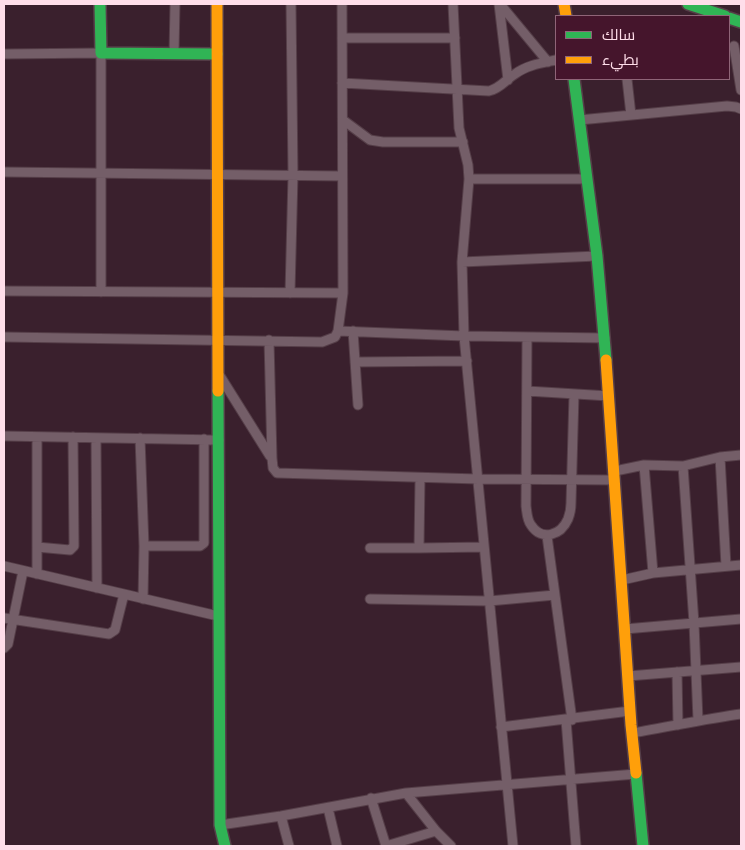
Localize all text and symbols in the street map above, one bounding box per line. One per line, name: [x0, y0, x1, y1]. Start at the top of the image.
legend: [555, 15, 730, 80]
text: سالك: [602, 25, 635, 44]
text: بطيء: [602, 50, 639, 69]

